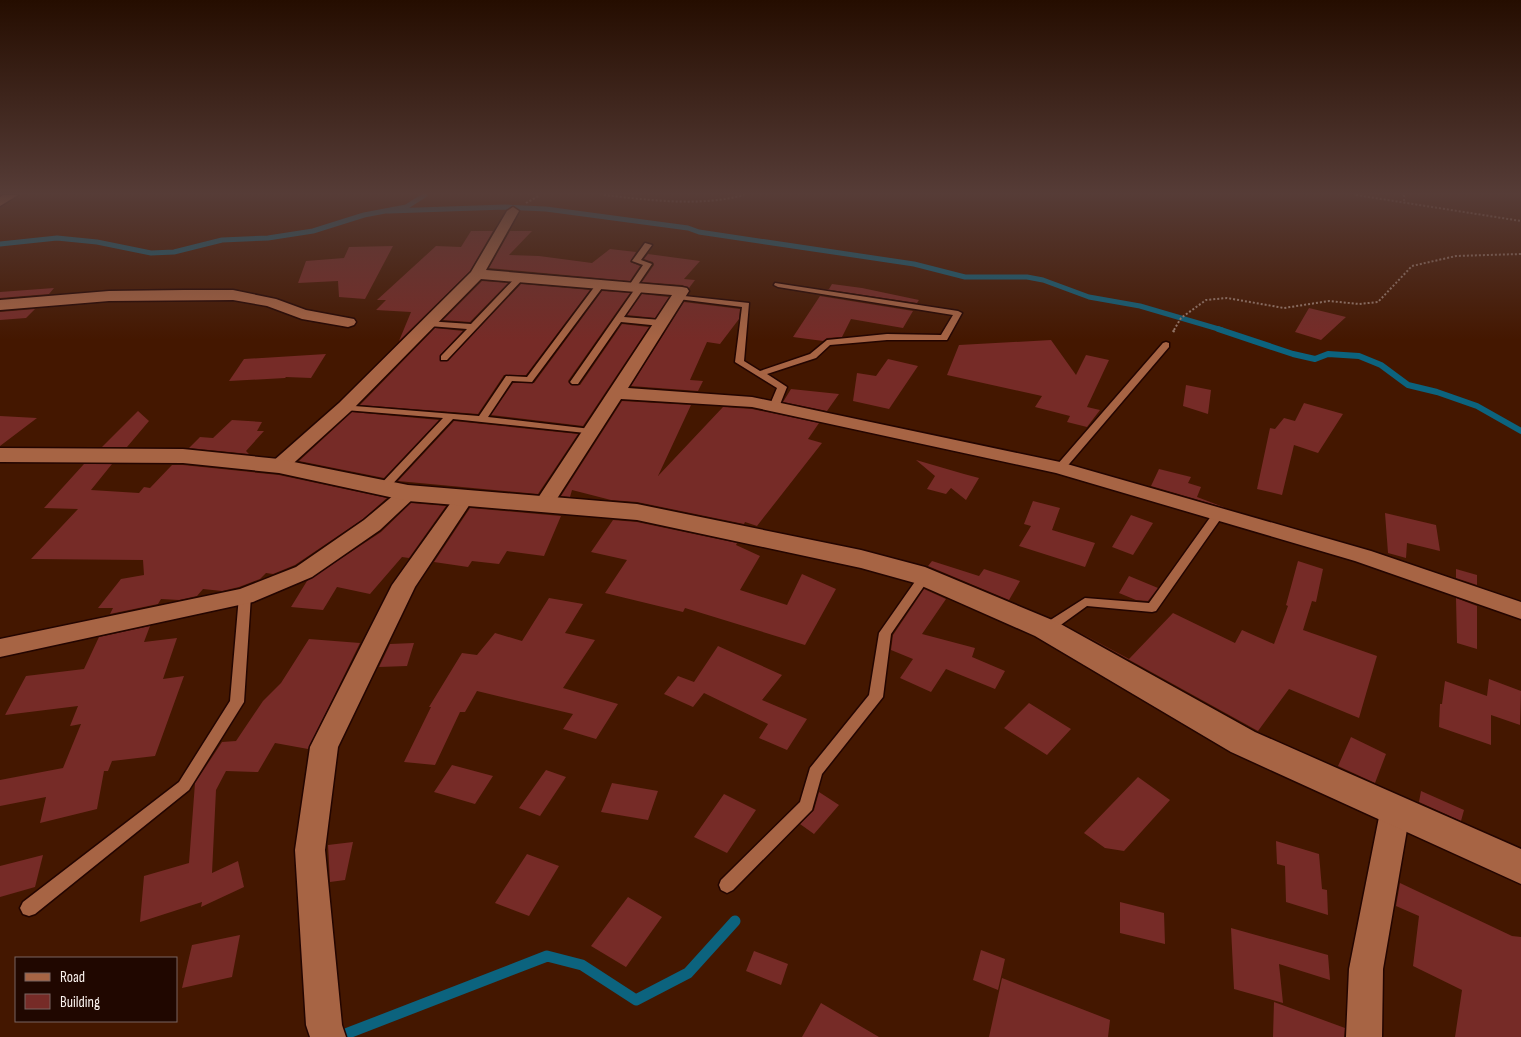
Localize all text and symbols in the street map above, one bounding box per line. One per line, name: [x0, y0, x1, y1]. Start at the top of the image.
legend: [15, 957, 178, 1022]
text: Road: [60, 968, 85, 987]
text: Building: [60, 993, 100, 1012]

